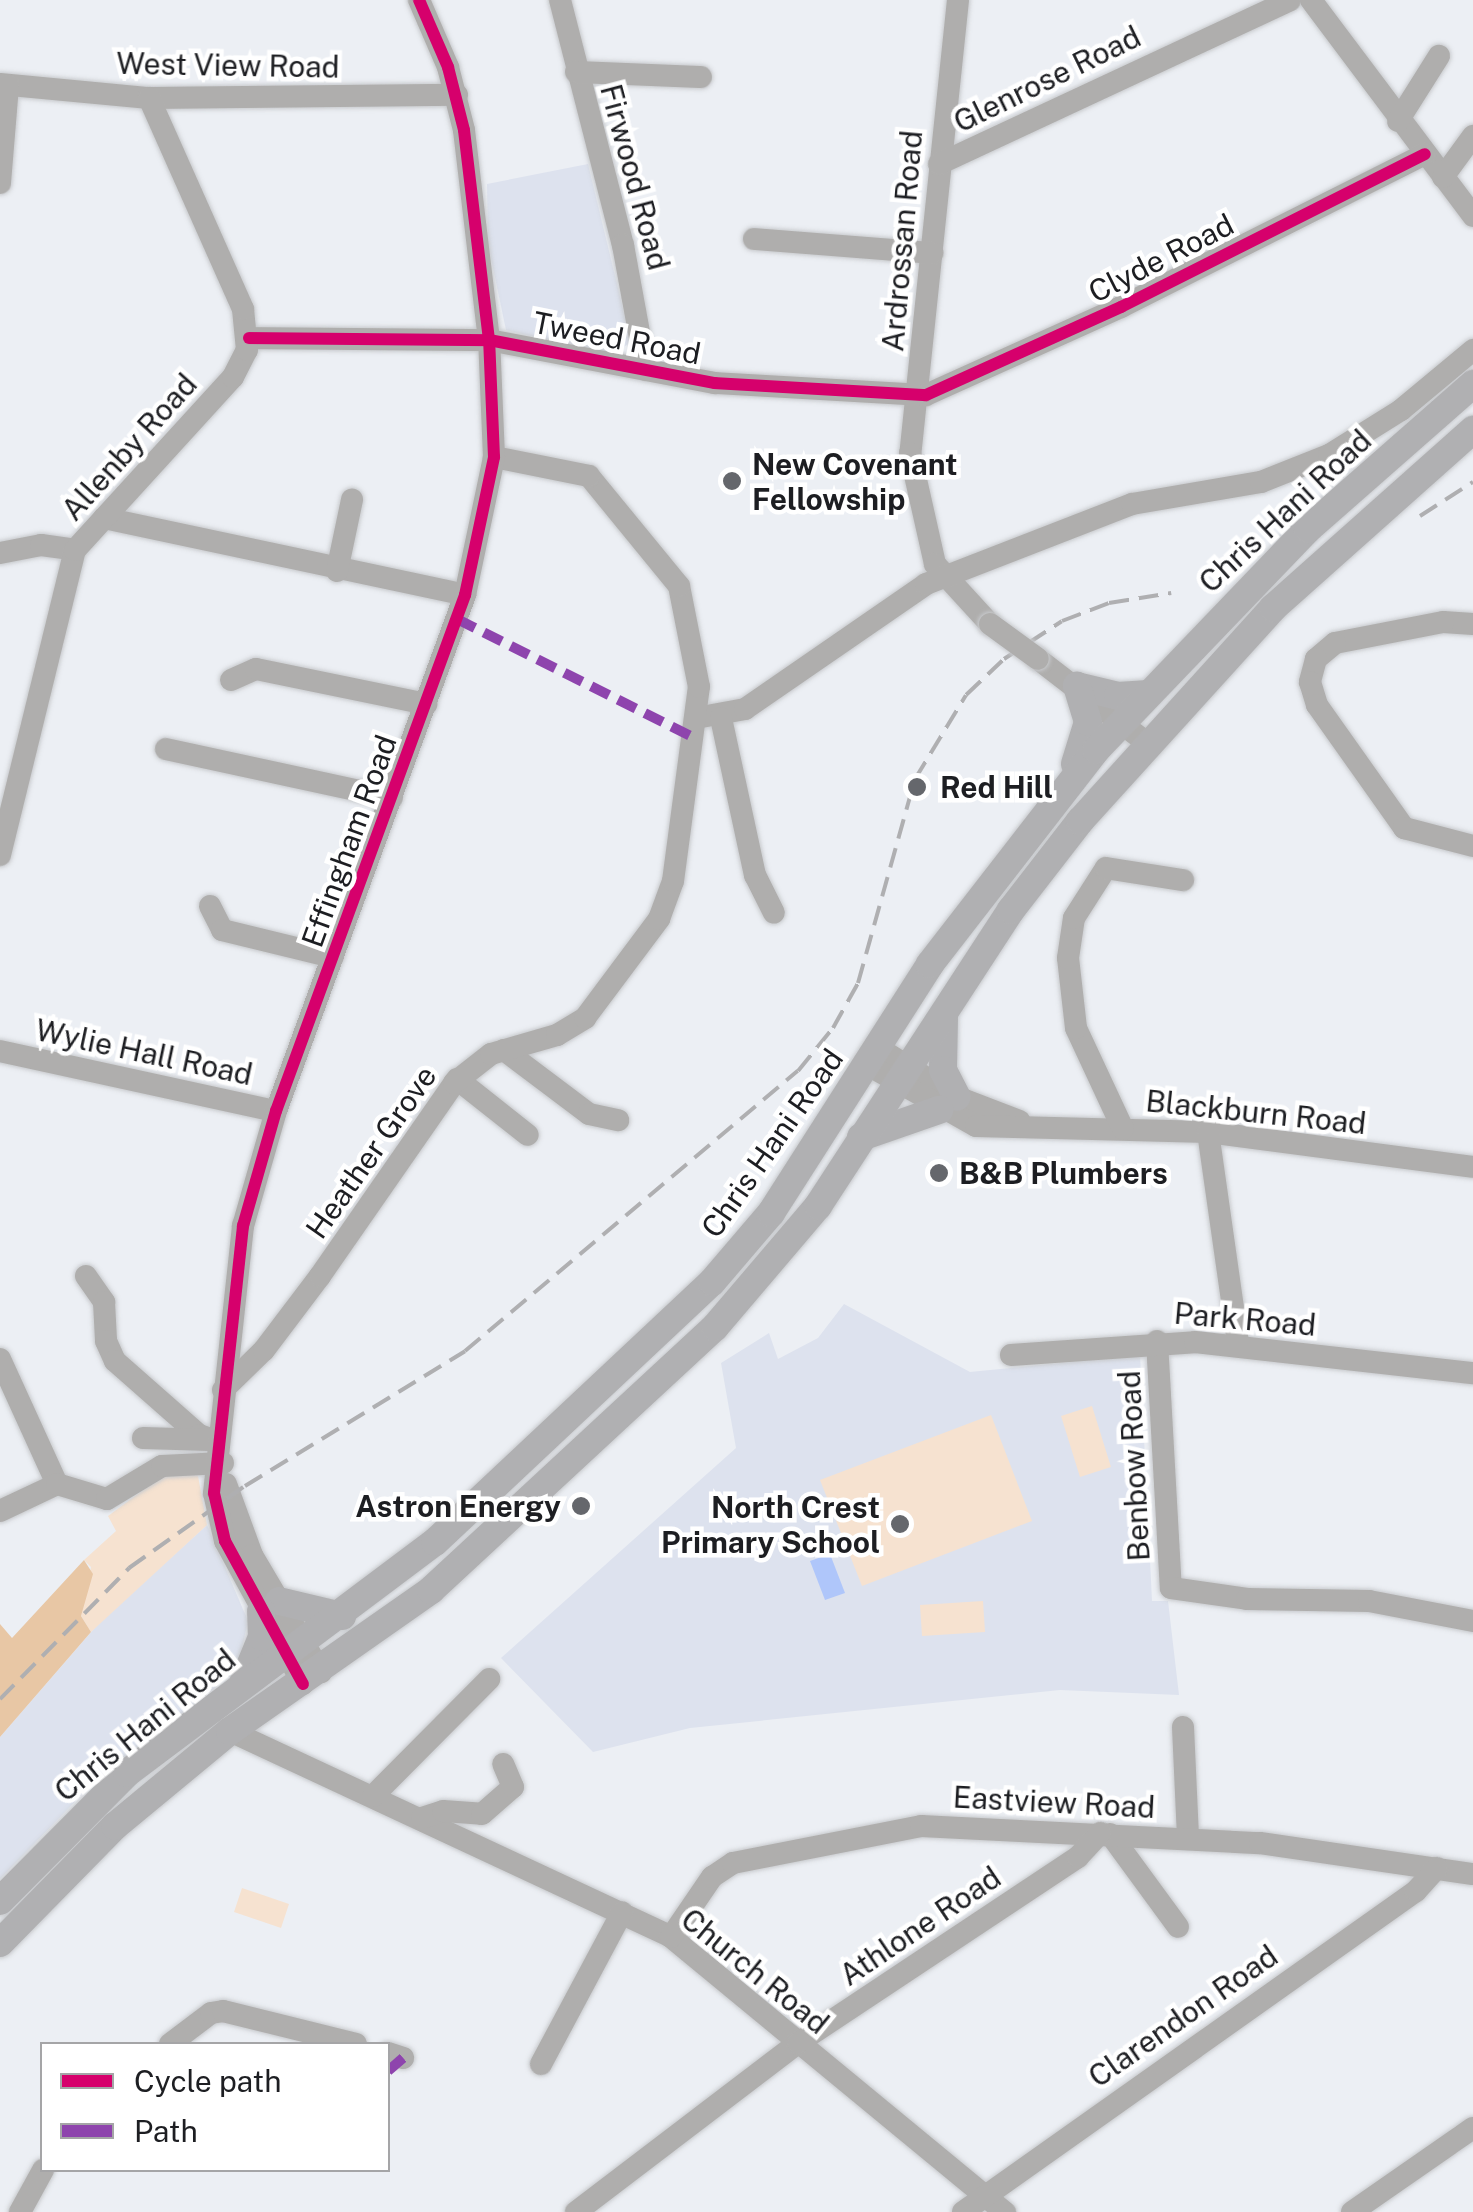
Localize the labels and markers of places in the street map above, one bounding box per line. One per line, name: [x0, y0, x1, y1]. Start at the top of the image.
place label: New Covenant Fellowship: [752, 446, 958, 516]
marker: New Covenant Fellowship: [721, 470, 743, 492]
place label: Red Hill: [940, 769, 1053, 805]
marker: Red Hill: [904, 774, 930, 800]
place label: B&B Plumbers: [959, 1155, 1168, 1191]
marker: B&B Plumbers: [928, 1162, 950, 1184]
place label: Astron Energy: [355, 1488, 561, 1524]
place label: North Crest Primary School: [661, 1489, 880, 1560]
marker: Astron Energy: [570, 1495, 592, 1517]
marker: North Crest Primary School: [889, 1513, 911, 1535]

